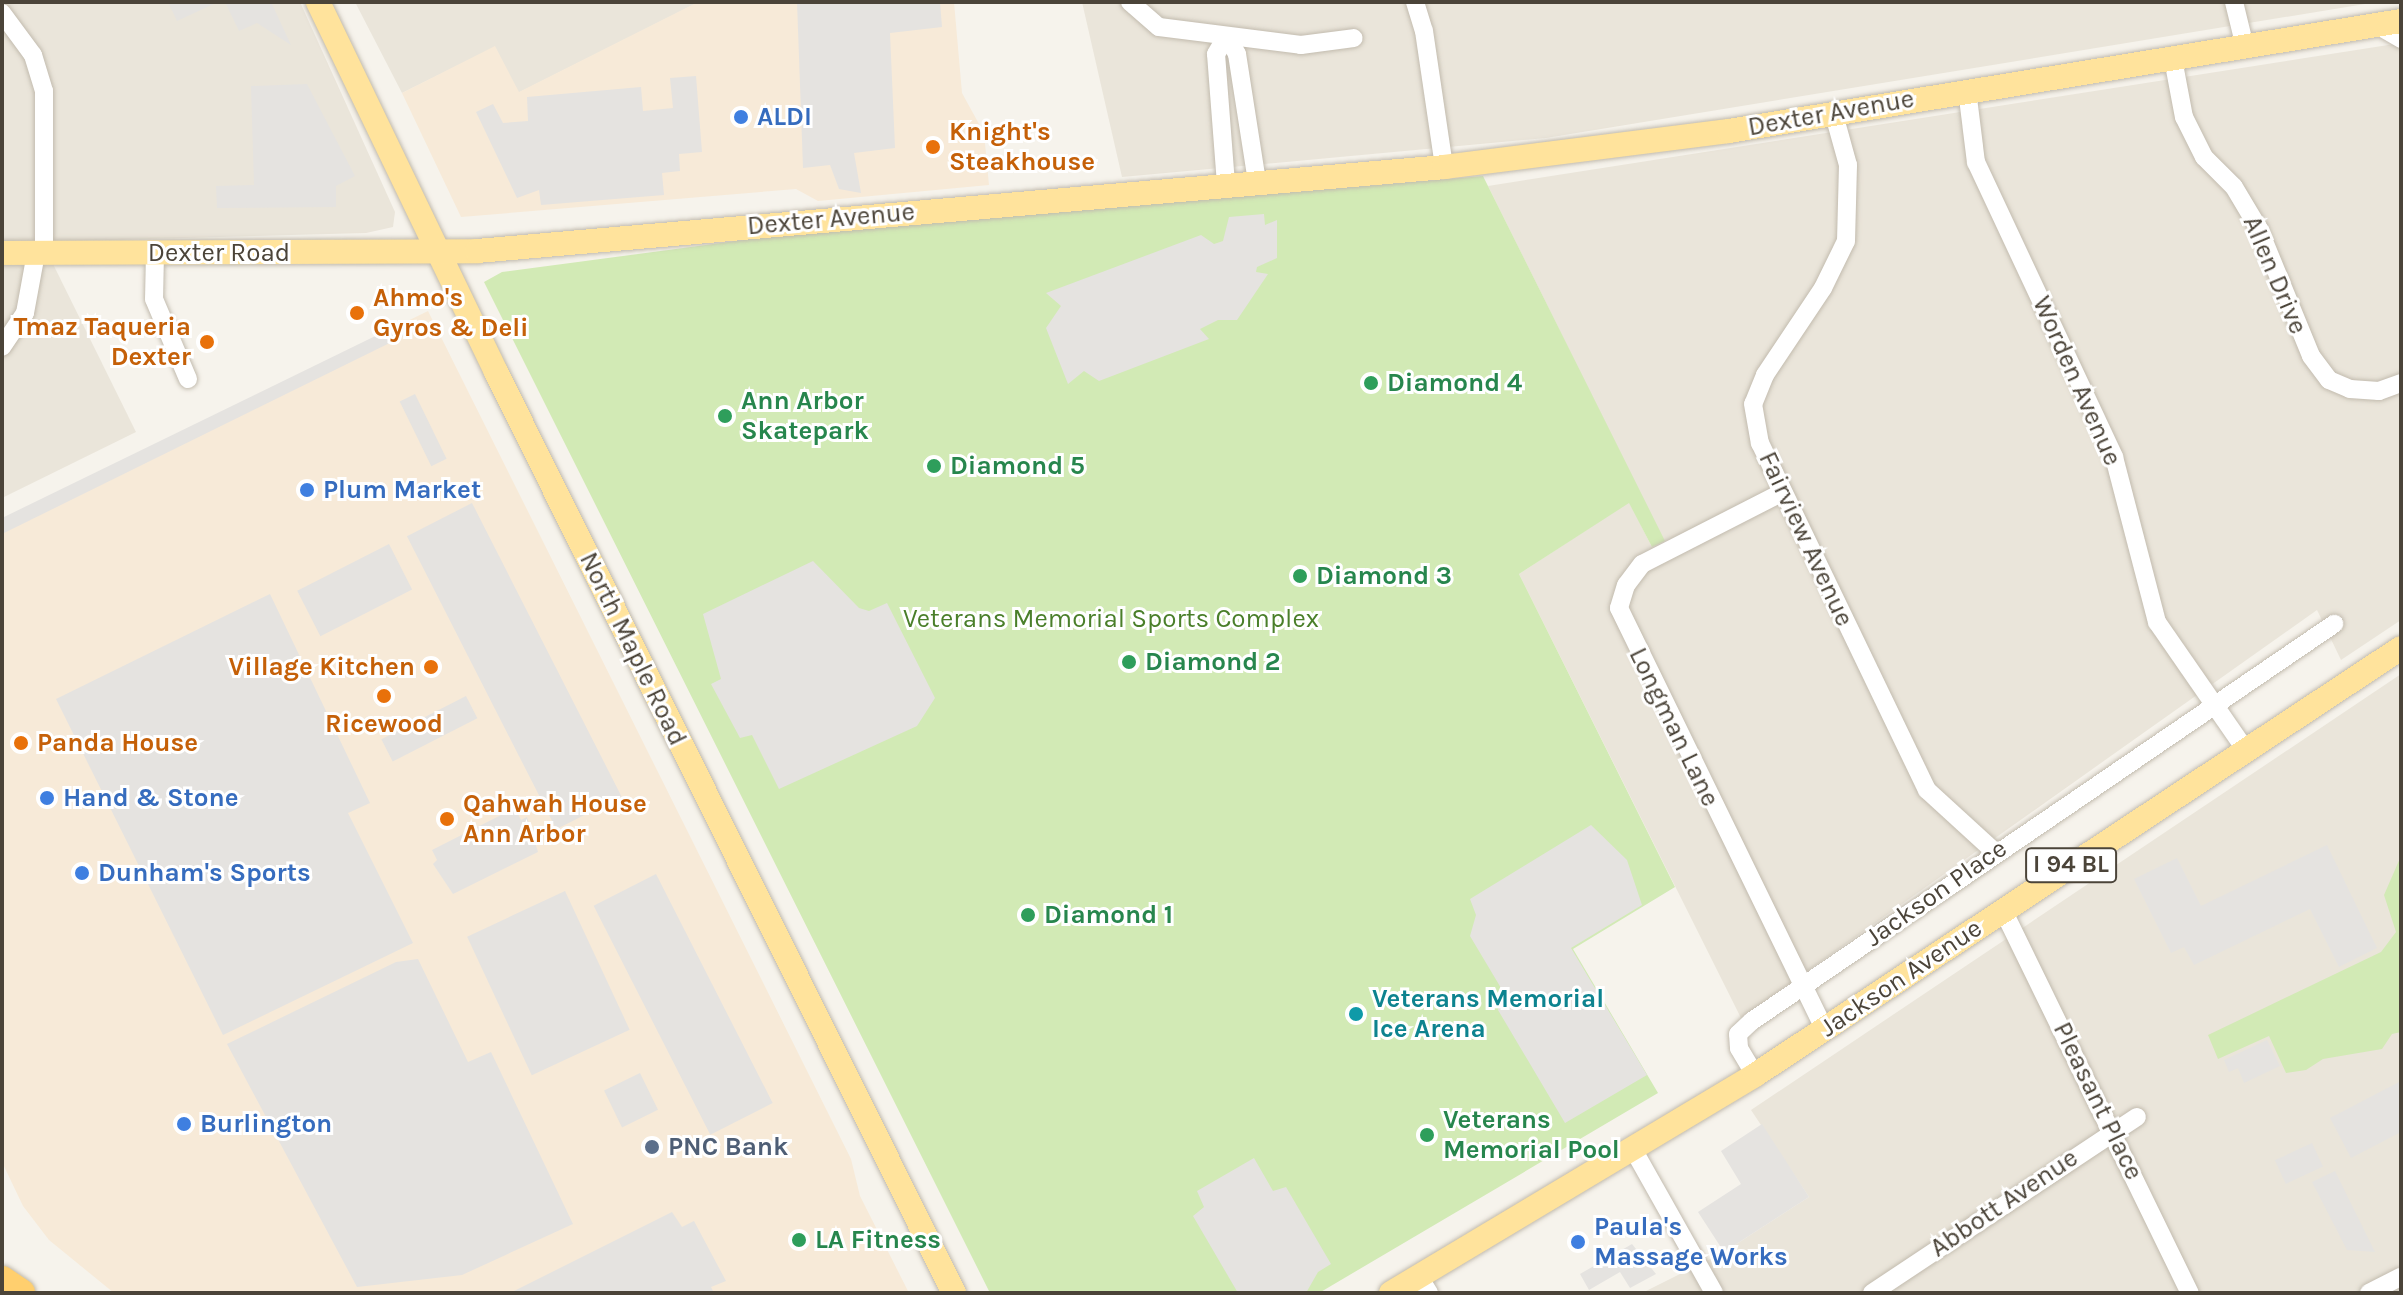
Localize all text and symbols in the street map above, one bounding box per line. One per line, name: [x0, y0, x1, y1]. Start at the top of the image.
street label: Dexter Avenue: [1746, 83, 1916, 143]
place label: ALDI: [757, 101, 812, 133]
marker: ALDI: [732, 108, 750, 126]
place label: Knight's Steakhouse: [949, 116, 1095, 178]
marker: Knight's Steakhouse: [924, 138, 942, 156]
street label: Dexter Avenue: [746, 196, 916, 242]
street label: Allen Drive: [2236, 211, 2314, 339]
street label: Dexter Road: [148, 237, 290, 269]
place label: Ahmo's Gyros & Deli: [373, 282, 529, 344]
street label: Worden Avenue: [2026, 291, 2128, 471]
marker: Ahmo's Gyros & Deli: [348, 304, 366, 322]
place label: Tmaz Taqueria Dexter: [14, 311, 191, 372]
marker: Tmaz Taqueria Dexter: [198, 333, 216, 351]
place label: Diamond 4: [1387, 367, 1522, 399]
marker: Diamond 4: [1362, 374, 1380, 392]
place label: Ann Arbor Skatepark: [741, 385, 869, 446]
marker: Ann Arbor Skatepark: [716, 407, 734, 425]
street label: Fairview Avenue: [1752, 447, 1860, 631]
place label: Diamond 5: [950, 450, 1085, 482]
marker: Diamond 5: [925, 457, 943, 475]
place label: Plum Market: [323, 474, 481, 506]
marker: Plum Market: [298, 481, 316, 499]
street label: North Maple Road: [573, 547, 693, 751]
place label: Diamond 3: [1316, 560, 1452, 592]
marker: Diamond 3: [1291, 567, 1309, 585]
park label: Veterans Memorial Sports Complex: [903, 603, 1319, 635]
street label: Longman Lane: [1622, 643, 1726, 811]
place label: Diamond 2: [1145, 646, 1280, 678]
place label: Village Kitchen: [229, 651, 415, 683]
marker: Diamond 2: [1120, 653, 1138, 671]
marker: Village Kitchen: [422, 658, 440, 676]
marker: Ricewood: [375, 687, 393, 705]
place label: Ricewood: [325, 708, 443, 740]
place label: Panda House: [37, 727, 198, 759]
marker: Panda House: [12, 734, 30, 752]
place label: Hand & Stone: [63, 782, 238, 814]
place label: Qahwah House Ann Arbor: [463, 788, 647, 850]
marker: Hand & Stone: [38, 789, 56, 807]
marker: Qahwah House Ann Arbor: [438, 810, 456, 828]
street label: Jackson Place: [1859, 833, 2013, 953]
road number: I 94 BL: [2025, 845, 2117, 885]
place label: Dunham's Sports: [98, 857, 311, 889]
marker: Dunham's Sports: [73, 864, 91, 882]
place label: Diamond 1: [1044, 899, 1173, 931]
marker: Diamond 1: [1019, 906, 1037, 924]
street label: Jackson Avenue: [1814, 912, 1988, 1044]
place label: Veterans Memorial Ice Arena: [1372, 983, 1604, 1044]
marker: Veterans Memorial Ice Arena: [1347, 1005, 1365, 1023]
street label: Pleasant Place: [2046, 1017, 2150, 1185]
place label: Veterans Memorial Pool: [1443, 1104, 1620, 1166]
place label: Burlington: [200, 1108, 332, 1140]
marker: Burlington: [175, 1115, 193, 1133]
marker: Veterans Memorial Pool: [1418, 1126, 1436, 1144]
place label: PNC Bank: [668, 1131, 788, 1163]
marker: PNC Bank: [643, 1138, 661, 1156]
street label: Abbott Avenue: [1924, 1142, 2084, 1264]
place label: Paula's Massage Works: [1594, 1211, 1788, 1272]
place label: LA Fitness: [815, 1224, 941, 1256]
marker: LA Fitness: [790, 1231, 808, 1249]
marker: Paula's Massage Works: [1569, 1233, 1587, 1251]

